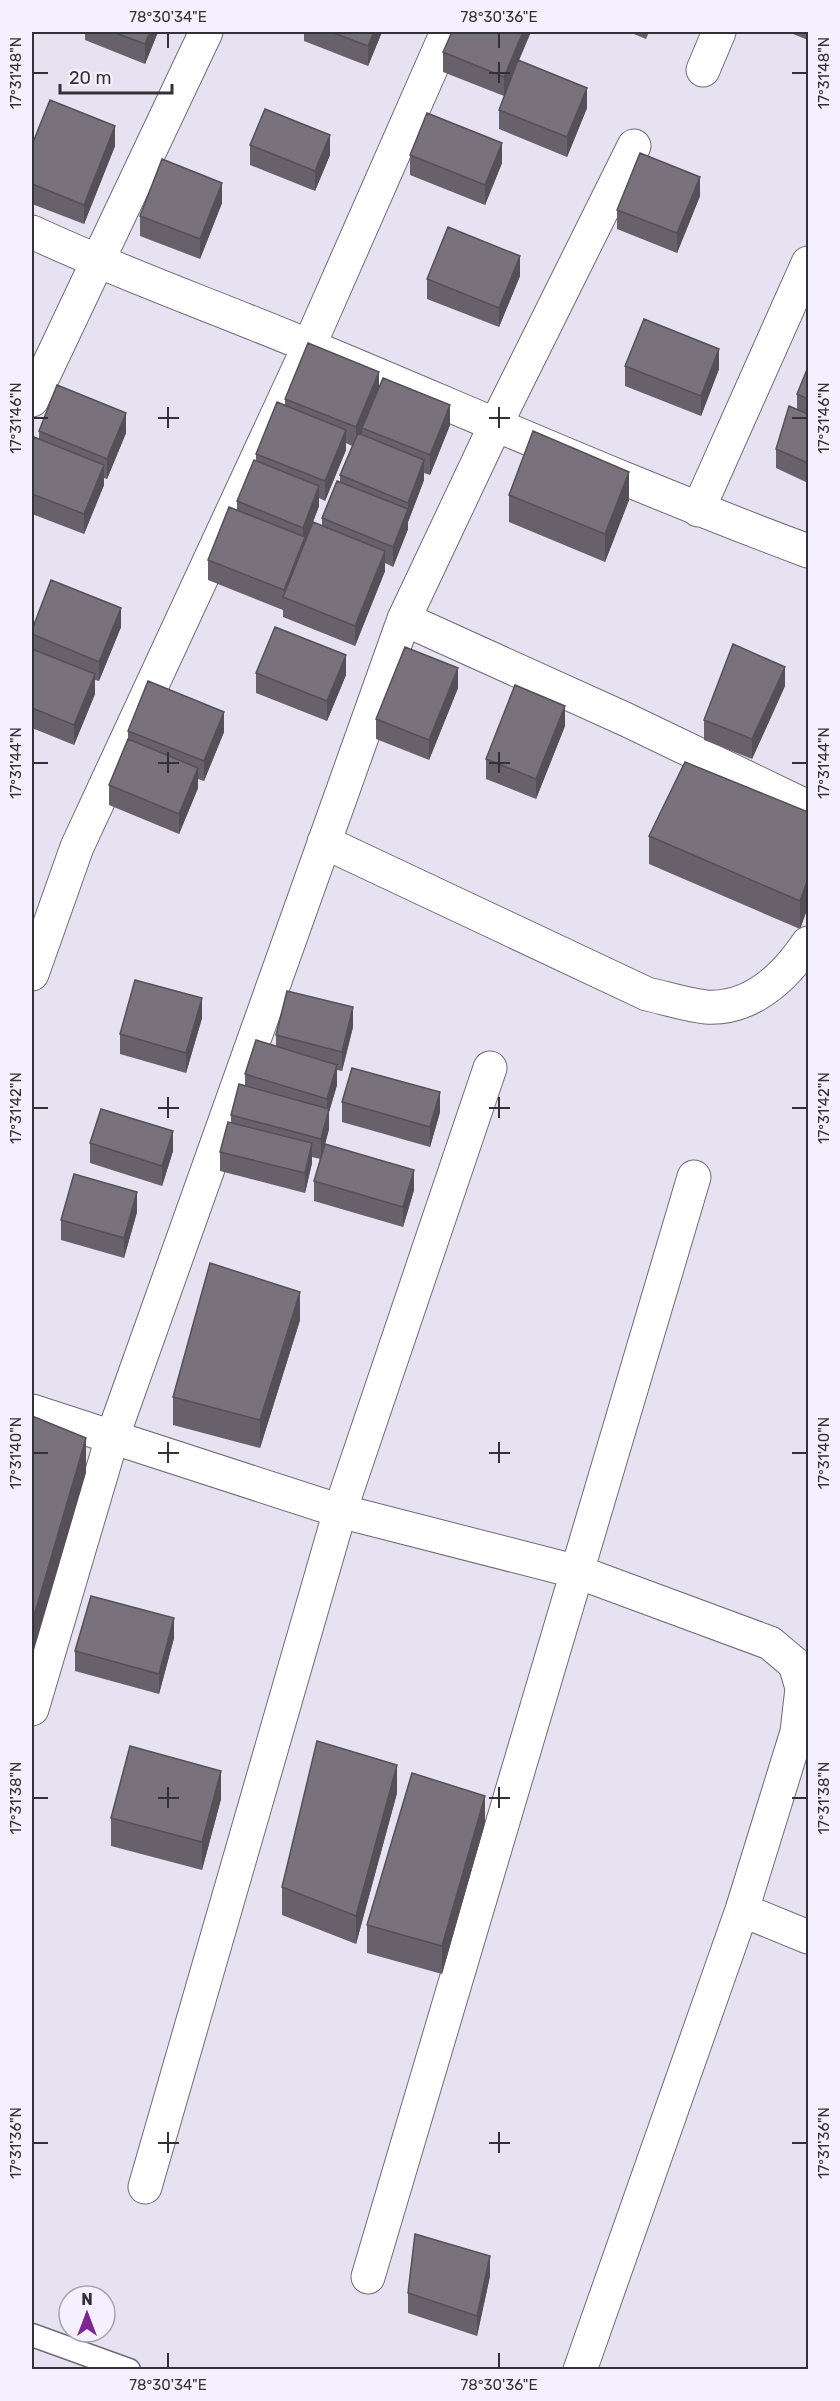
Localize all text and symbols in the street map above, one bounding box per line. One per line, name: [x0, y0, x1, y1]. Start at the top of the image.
text: 78°30'34"E: [129, 8, 207, 26]
text: 78°30'36"E: [460, 8, 538, 26]
text: 17°31'48"N: [7, 37, 25, 109]
text: 17°31'48"N: [815, 37, 833, 109]
scale bar: [60, 57, 172, 95]
text: 20 m: [69, 67, 111, 89]
text: 17°31'46"N: [7, 382, 25, 454]
text: 17°31'46"N: [815, 382, 833, 454]
text: 17°31'44"N: [7, 727, 25, 799]
text: 17°31'44"N: [815, 727, 833, 799]
text: 17°31'42"N: [7, 1072, 25, 1144]
text: 17°31'42"N: [815, 1072, 833, 1144]
text: 17°31'40"N: [7, 1417, 25, 1489]
text: 17°31'40"N: [815, 1417, 833, 1489]
text: 17°31'38"N: [7, 1762, 25, 1834]
text: 17°31'38"N: [815, 1762, 833, 1834]
text: 17°31'36"N: [7, 2107, 25, 2179]
text: 17°31'36"N: [815, 2107, 833, 2179]
north arrow: [57, 2284, 117, 2344]
text: N: [81, 2290, 93, 2309]
text: 78°30'34"E: [129, 2376, 207, 2394]
text: 78°30'36"E: [460, 2376, 538, 2394]

